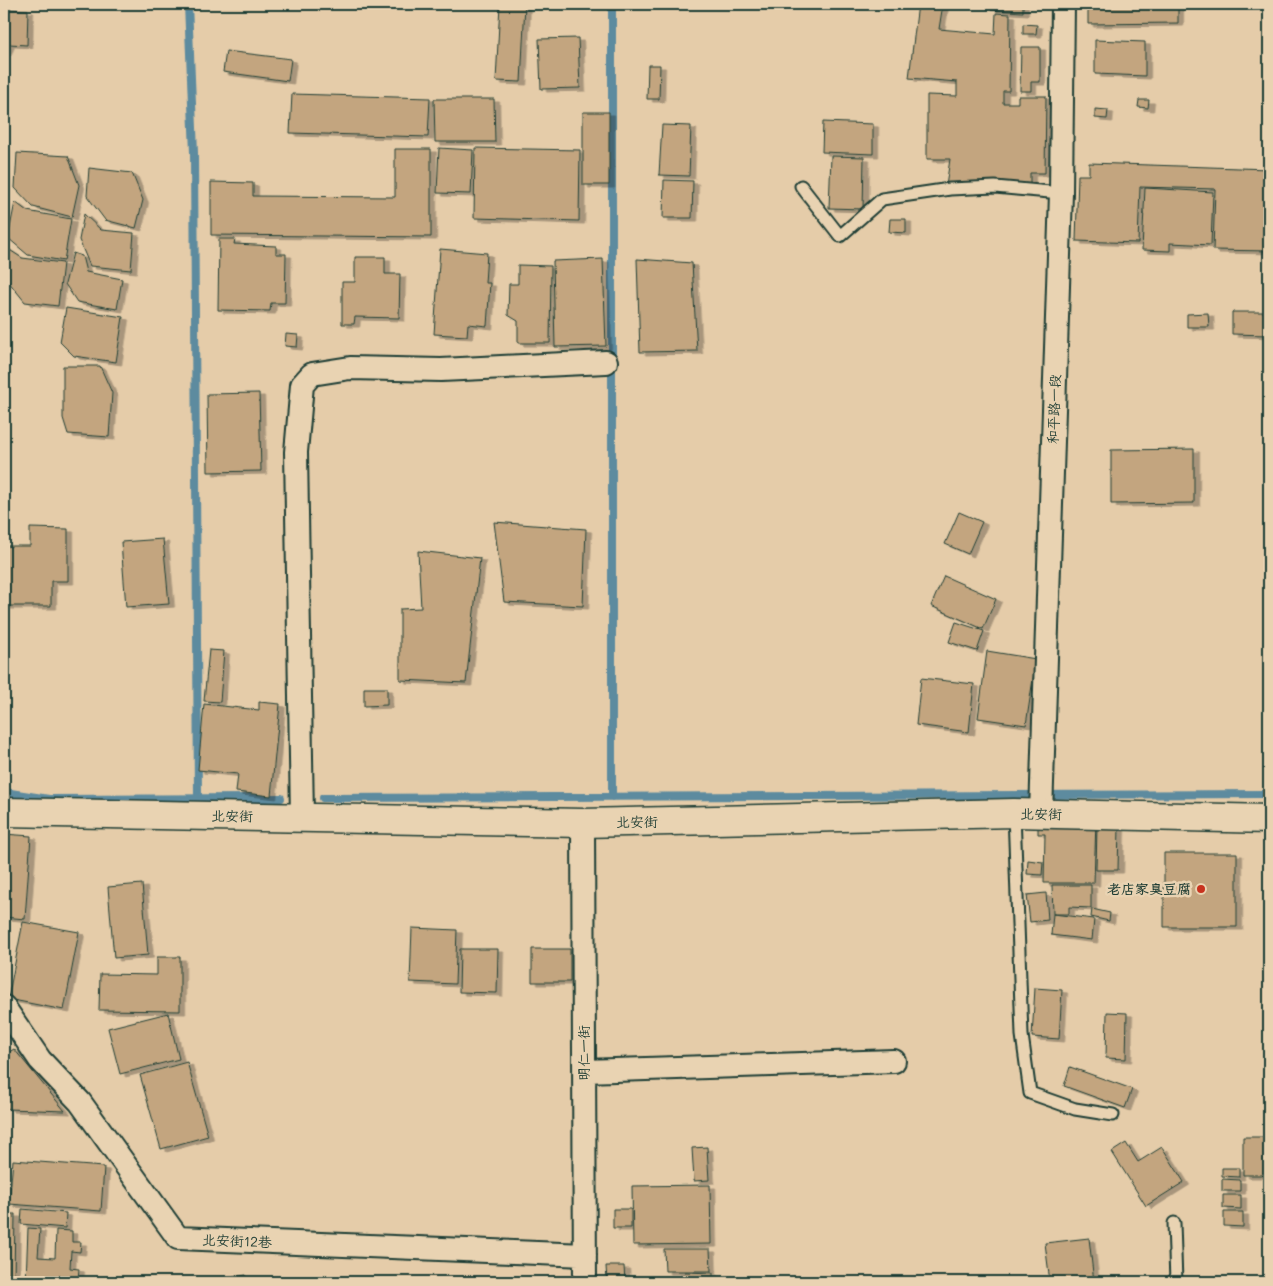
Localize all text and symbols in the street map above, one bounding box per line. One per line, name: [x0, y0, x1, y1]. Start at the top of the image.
street label: 和平路一段: [1043, 374, 1064, 444]
street label: 北安街: [1020, 804, 1062, 823]
street label: 北安街: [211, 806, 253, 825]
street label: 北安街: [616, 812, 658, 831]
place label: 老店家臭豆腐: [1107, 879, 1191, 898]
marker: 老店家臭豆腐: [1195, 883, 1207, 895]
street label: 明仁一街: [574, 1025, 593, 1081]
street label: 北安街12巷: [202, 1230, 273, 1251]

